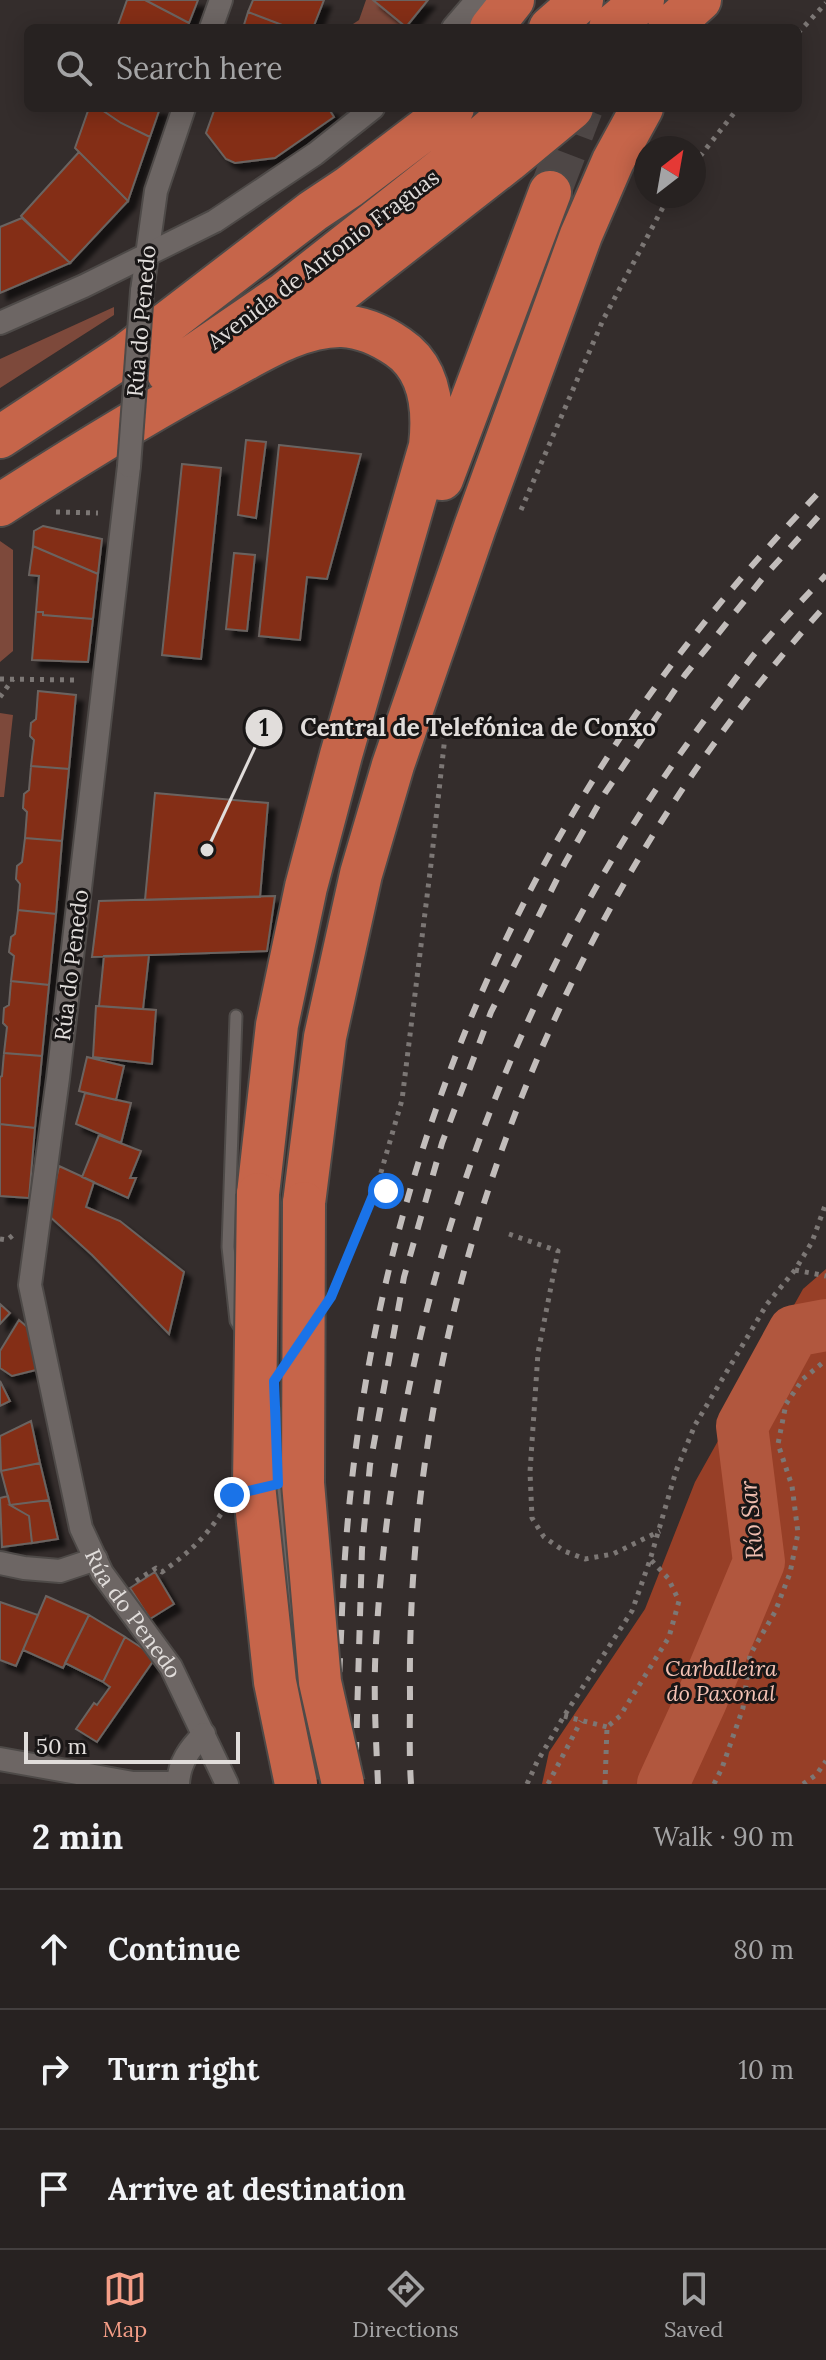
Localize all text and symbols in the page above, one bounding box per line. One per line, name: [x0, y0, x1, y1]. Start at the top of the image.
search box: [24, 24, 802, 112]
icon: search: [52, 46, 96, 90]
text: Search here: [116, 49, 283, 87]
north arrow: [634, 136, 706, 208]
street label: Avenida de Antonio Fraguas: [201, 163, 444, 356]
street label: Rúa do Penedo: [120, 244, 162, 398]
callout: Central de Telefónica de Conxo: [244, 704, 672, 752]
text: 1: [259, 712, 269, 743]
text: Central de Telefónica de Conxo: [300, 712, 656, 743]
street label: Rúa do Penedo: [48, 888, 94, 1042]
route start: [368, 1173, 404, 1209]
route end: [214, 1477, 250, 1513]
water label: Río Sar: [732, 1479, 770, 1561]
street label: Rúa do Penedo: [79, 1544, 188, 1683]
park label: Carballeira do Paxonal: [665, 1654, 778, 1707]
scale bar: [24, 1728, 240, 1764]
text: 50 m: [36, 1732, 87, 1760]
text: 2 min: [32, 1815, 123, 1858]
text: Walk · 90 m: [653, 1820, 794, 1853]
icon: ahead: [32, 1927, 76, 1971]
text: Continue: [108, 1930, 240, 1968]
text: 80 m: [733, 1933, 794, 1966]
icon: right: [32, 2047, 76, 2091]
text: Turn right: [108, 2050, 259, 2088]
text: 10 m: [738, 2053, 794, 2086]
icon: arrive: [32, 2167, 76, 2211]
text: Arrive at destination: [108, 2170, 406, 2208]
tab: Map: [103, 2267, 147, 2343]
tab: Directions: [352, 2267, 459, 2343]
tab: Saved: [664, 2267, 723, 2343]

